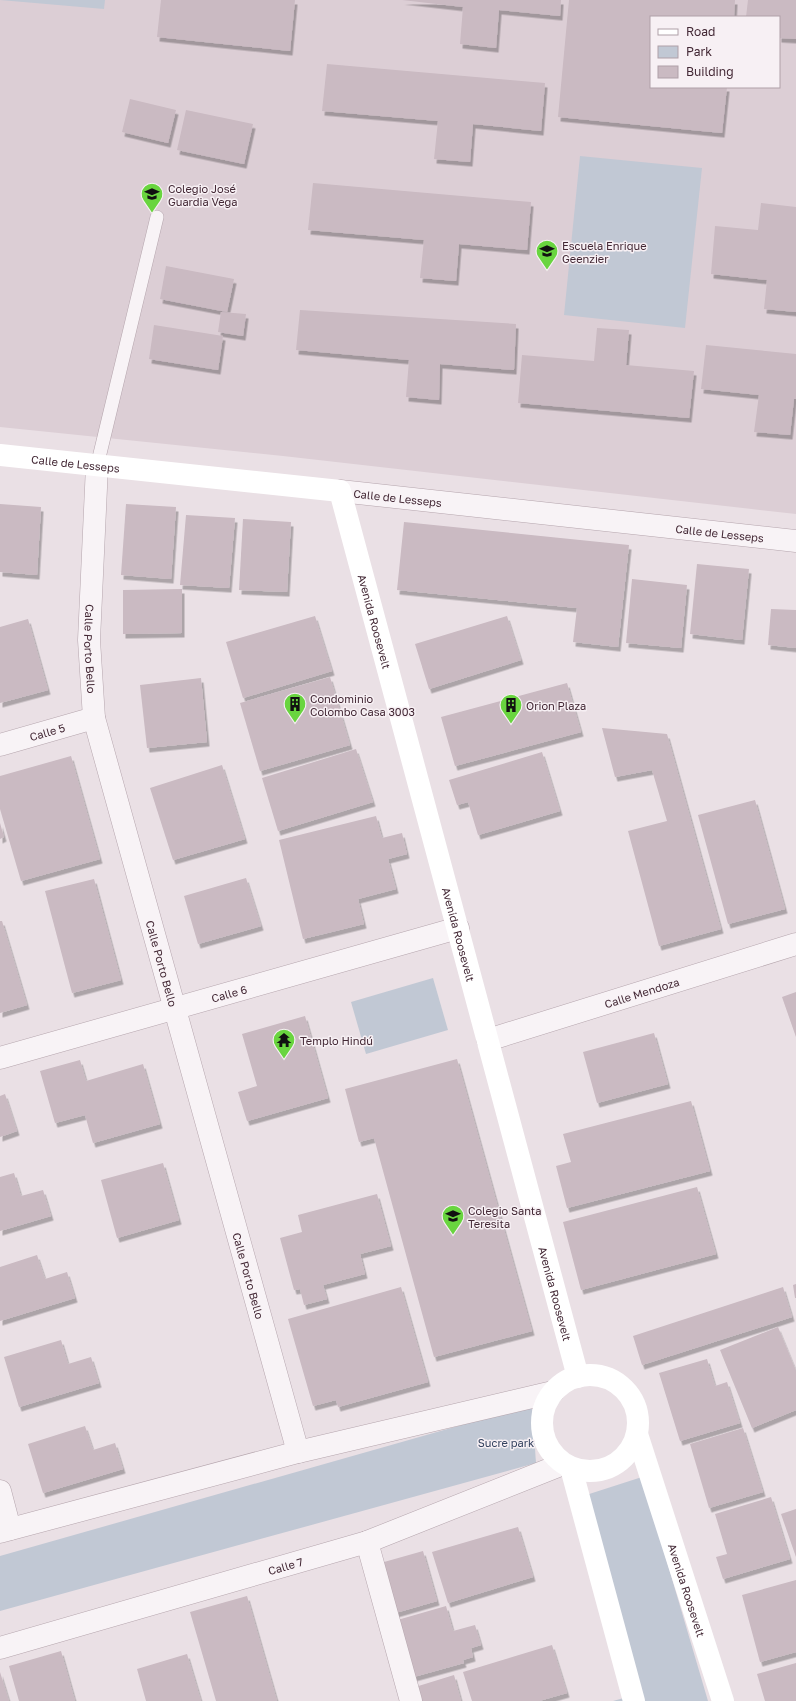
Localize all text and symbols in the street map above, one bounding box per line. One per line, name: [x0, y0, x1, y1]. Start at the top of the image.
legend: [650, 16, 780, 88]
text: Road: [686, 24, 715, 39]
text: Park: [686, 44, 712, 59]
text: Building: [686, 64, 734, 79]
school or university icon: Colegio José Guardia Vega: [139, 181, 165, 214]
place label: Colegio José Guardia Vega: [168, 182, 238, 208]
school or university icon: Escuela Enrique Geenzier: [534, 238, 560, 271]
place label: Escuela Enrique Geenzier: [562, 239, 647, 265]
street label: Calle de Lesseps: [31, 452, 121, 474]
street label: Calle de Lesseps: [353, 486, 443, 509]
street label: Calle de Lesseps: [675, 521, 765, 544]
street label: Avenida Roosevelt: [356, 573, 394, 670]
street label: Calle Porto Bello: [82, 604, 99, 694]
building icon: Condominio Colombo Casa 3003: [282, 691, 308, 724]
place label: Condominio Colombo Casa 3003: [310, 692, 415, 718]
building icon: Orion Plaza: [498, 692, 524, 725]
place label: Orion Plaza: [526, 699, 586, 712]
street label: Calle 5: [28, 720, 66, 743]
street label: Avenida Roosevelt: [440, 886, 478, 983]
street label: Calle Porto Bello: [144, 919, 180, 1008]
street label: Calle Mendoza: [603, 974, 681, 1010]
street label: Calle 6: [210, 982, 249, 1004]
temple icon: Templo Hindú: [271, 1027, 297, 1060]
place label: Templo Hindú: [300, 1034, 373, 1047]
school or university icon: Colegio Santa Teresita: [440, 1203, 466, 1236]
place label: Colegio Santa Teresita: [468, 1204, 541, 1230]
street label: Calle Porto Bello: [231, 1231, 267, 1321]
street label: Avenida Roosevelt: [537, 1245, 574, 1342]
park label: Sucre park: [478, 1436, 534, 1449]
street label: Avenida Roosevelt: [666, 1542, 708, 1638]
street label: Calle 7: [266, 1554, 304, 1577]

